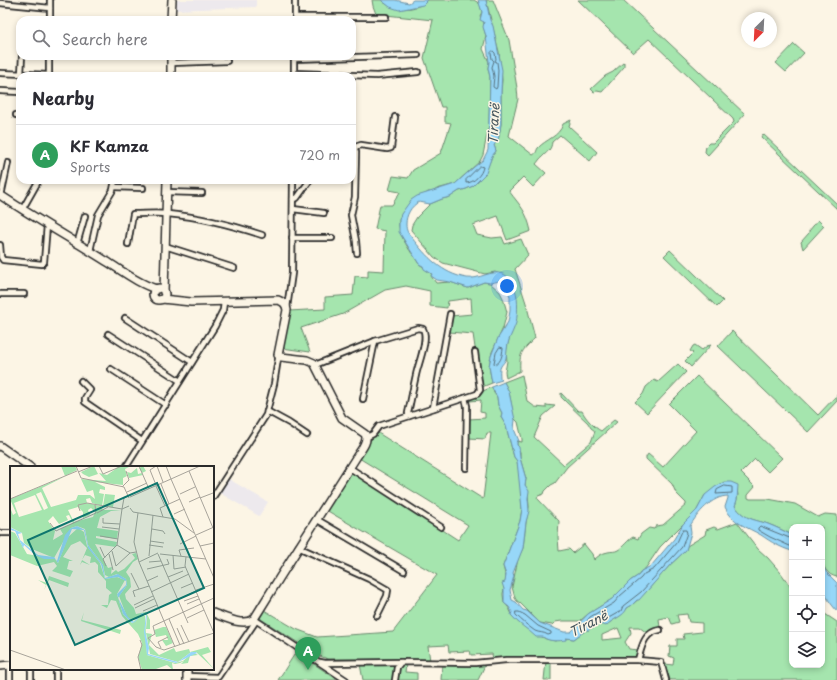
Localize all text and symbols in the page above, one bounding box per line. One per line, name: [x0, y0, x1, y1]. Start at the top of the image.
north arrow: [741, 12, 777, 48]
search box: [16, 16, 356, 60]
icon: search: [30, 27, 52, 49]
text: Search here: [62, 27, 148, 50]
text: Nearby: [32, 85, 94, 111]
water label: Tiranë: [482, 102, 504, 145]
text: KF Kamza: [70, 134, 149, 157]
text: A: [40, 145, 50, 164]
text: 720 m: [300, 145, 340, 164]
text: Sports: [70, 157, 110, 176]
your location: [497, 276, 517, 296]
inset map: [10, 466, 214, 670]
map controls: [789, 524, 825, 668]
button: +: [789, 524, 825, 560]
button: −: [789, 560, 825, 596]
button: locate: [789, 596, 825, 632]
water label: Tiranë: [565, 605, 612, 641]
button: layers: [789, 632, 825, 668]
pin: A: [295, 637, 321, 670]

